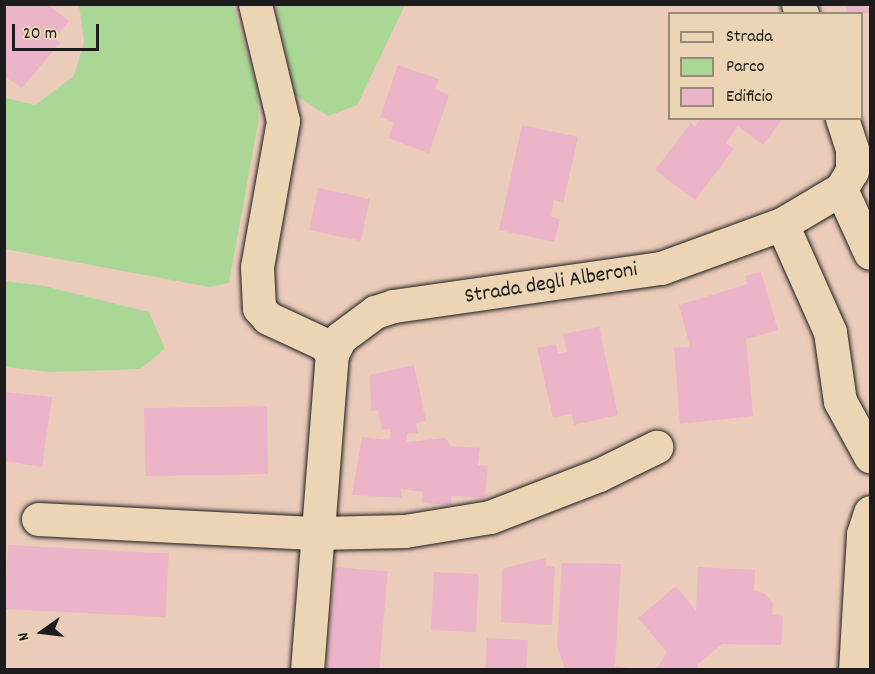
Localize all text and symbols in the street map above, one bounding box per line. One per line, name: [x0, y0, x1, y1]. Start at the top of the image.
scale bar: [15, 12, 102, 50]
legend: [668, 12, 863, 120]
text: 20 m: [23, 22, 57, 47]
text: Strada: [726, 25, 773, 50]
text: Parco: [726, 55, 765, 80]
text: Edificio: [726, 85, 773, 110]
street label: Strada degli Alberoni: [463, 257, 639, 311]
north arrow: [12, 602, 72, 662]
text: N: [12, 630, 36, 643]

